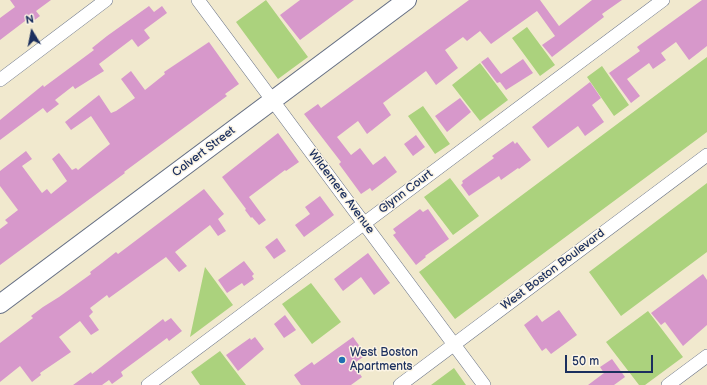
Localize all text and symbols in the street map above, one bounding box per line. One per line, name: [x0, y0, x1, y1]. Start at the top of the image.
north arrow: [12, 12, 52, 52]
text: N: [25, 13, 35, 27]
street label: Calvert Street: [170, 124, 238, 180]
street label: Wildemere Avenue: [305, 147, 377, 237]
street label: Glynn Court: [376, 167, 436, 217]
street label: West Boston Boulevard: [498, 226, 608, 314]
place label: West Boston Apartments: [350, 346, 418, 374]
scale bar: [567, 347, 655, 373]
text: 50 m: [572, 354, 599, 369]
marker: West Boston Apartments: [337, 355, 347, 365]

